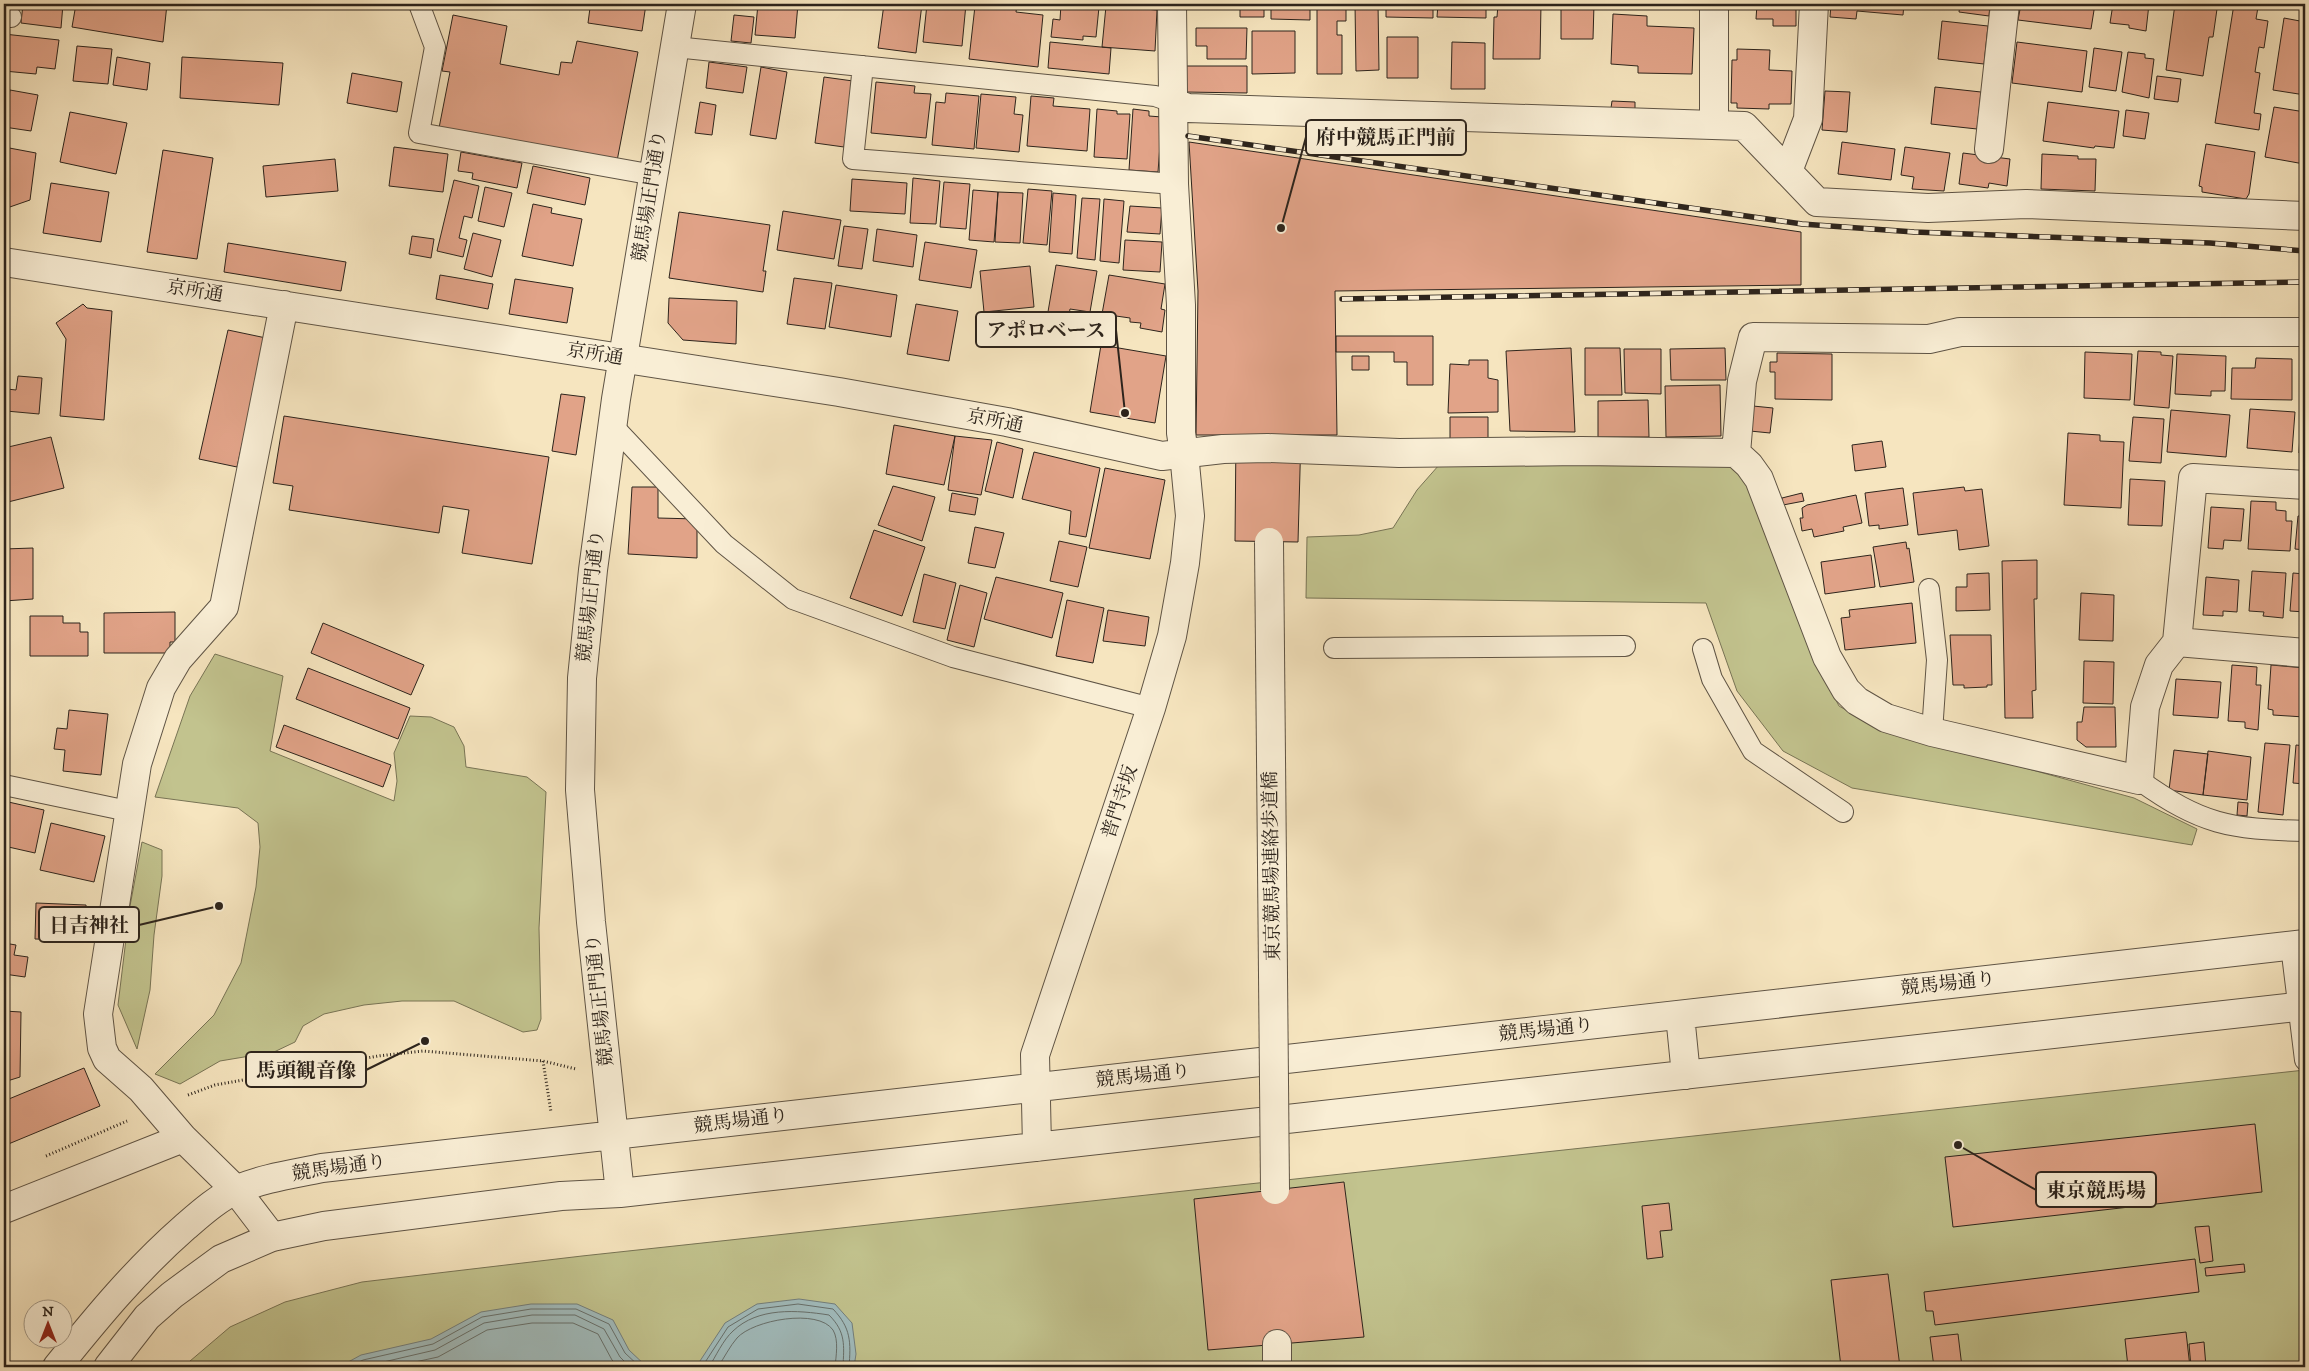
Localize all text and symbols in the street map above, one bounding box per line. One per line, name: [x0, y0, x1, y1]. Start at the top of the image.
callout: 府中競馬正門前: [1306, 120, 1466, 155]
text: 府中競馬正門前: [1316, 126, 1456, 151]
street label: 競馬場正門通り: [628, 129, 672, 263]
street label: 京所通: [165, 275, 225, 307]
callout: アポロベース: [976, 312, 1116, 347]
text: アポロベース: [987, 319, 1106, 344]
street label: 京所通: [565, 338, 625, 370]
street label: 京所通: [965, 404, 1025, 438]
street label: 競馬場正門通り: [573, 529, 609, 663]
street label: 普門寺坂: [1097, 762, 1143, 842]
street label: 東京競馬場連絡歩道橋: [1259, 771, 1285, 961]
callout: 日吉神社: [39, 907, 139, 942]
text: 日吉神社: [49, 914, 129, 939]
street label: 競馬場正門通り: [582, 933, 618, 1067]
street label: 競馬場通り: [1900, 968, 1996, 1000]
street label: 競馬場通り: [1498, 1014, 1594, 1046]
callout: 馬頭観音像: [246, 1052, 366, 1087]
text: 馬頭観音像: [256, 1059, 356, 1084]
street label: 競馬場通り: [1095, 1060, 1191, 1092]
street label: 競馬場通り: [692, 1104, 790, 1138]
street label: 競馬場通り: [290, 1150, 388, 1186]
callout: 東京競馬場: [2036, 1172, 2156, 1207]
text: 東京競馬場: [2046, 1179, 2146, 1204]
north arrow: [22, 1298, 72, 1348]
text: N: [42, 1303, 54, 1321]

